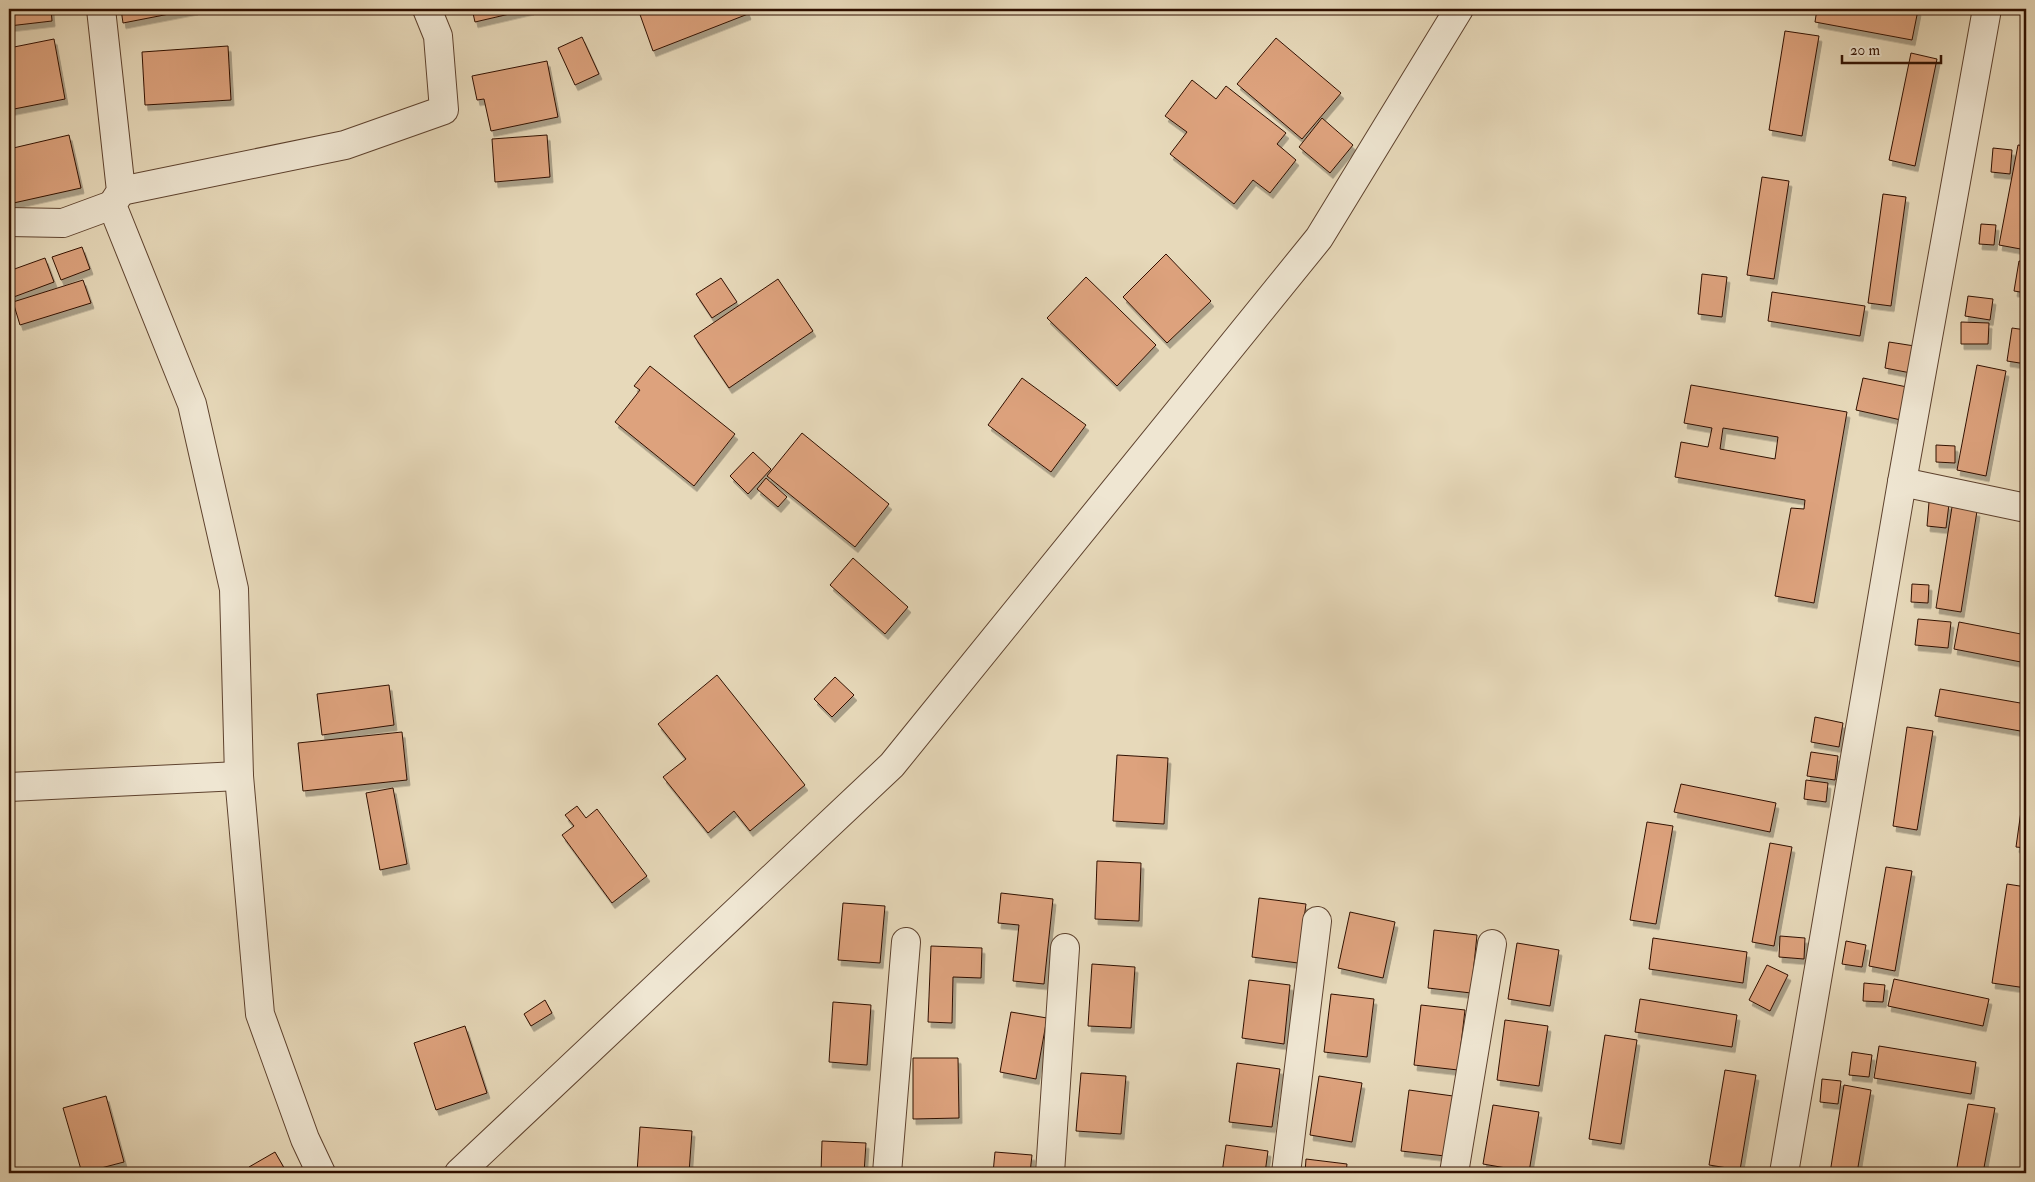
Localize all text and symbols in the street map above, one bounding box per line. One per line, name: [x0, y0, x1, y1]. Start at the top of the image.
scale bar: [1842, 32, 1941, 64]
text: 20 m: [1850, 41, 1880, 60]

